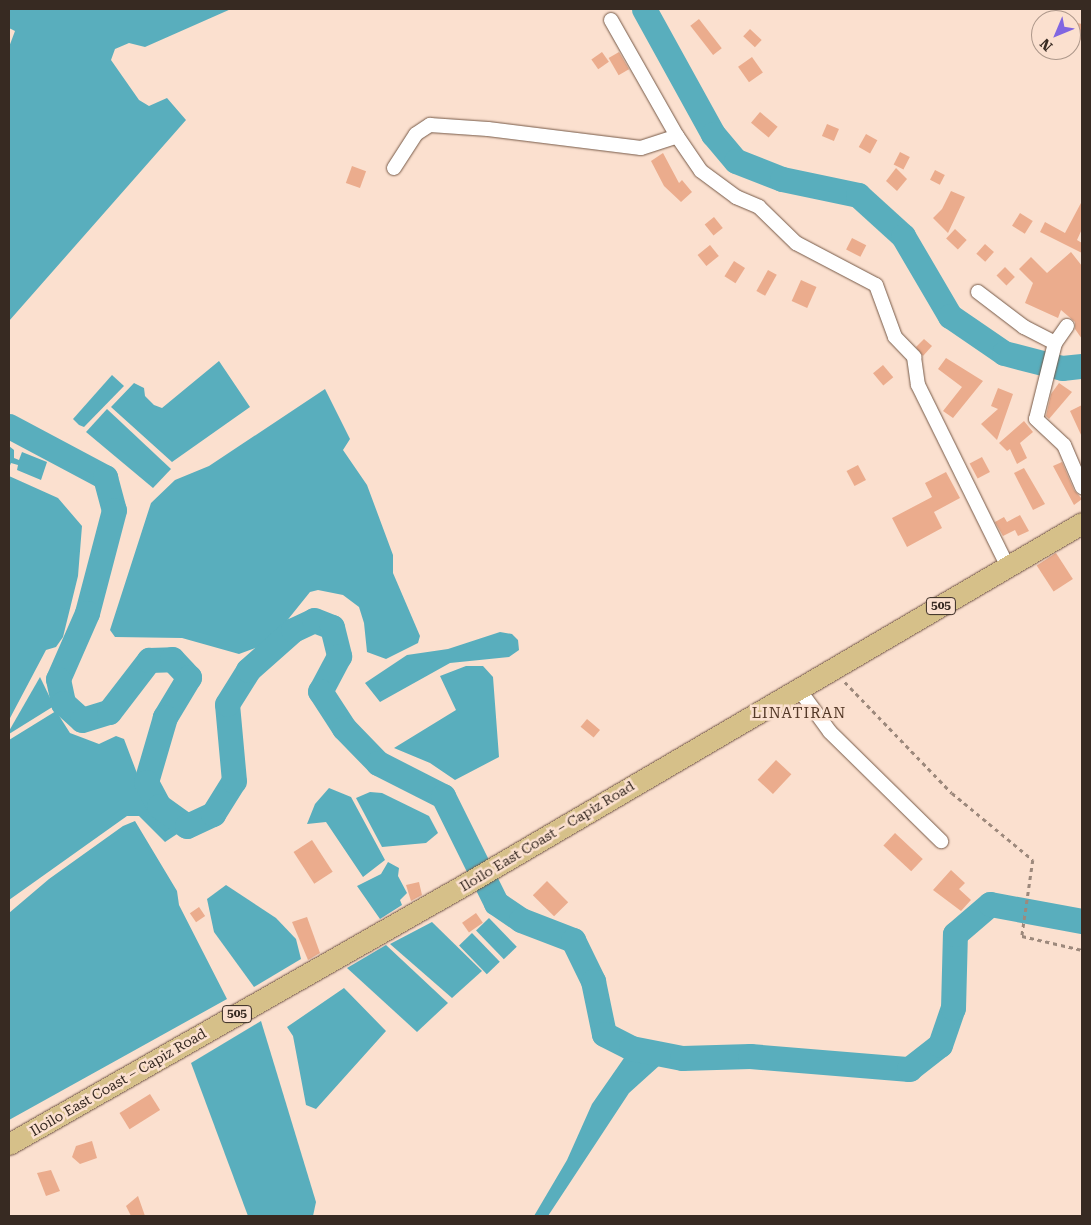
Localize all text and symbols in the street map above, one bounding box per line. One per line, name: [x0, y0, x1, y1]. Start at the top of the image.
north arrow: [1031, 10, 1081, 60]
text: N: [1037, 35, 1056, 54]
road number: 505: [925, 596, 957, 616]
district label: LINATIRAN: [751, 705, 847, 723]
street label: Iloilo East Coast – Capiz Road: [457, 777, 637, 895]
road number: 505: [221, 1004, 253, 1024]
street label: Iloilo East Coast – Capiz Road: [27, 1025, 209, 1139]

